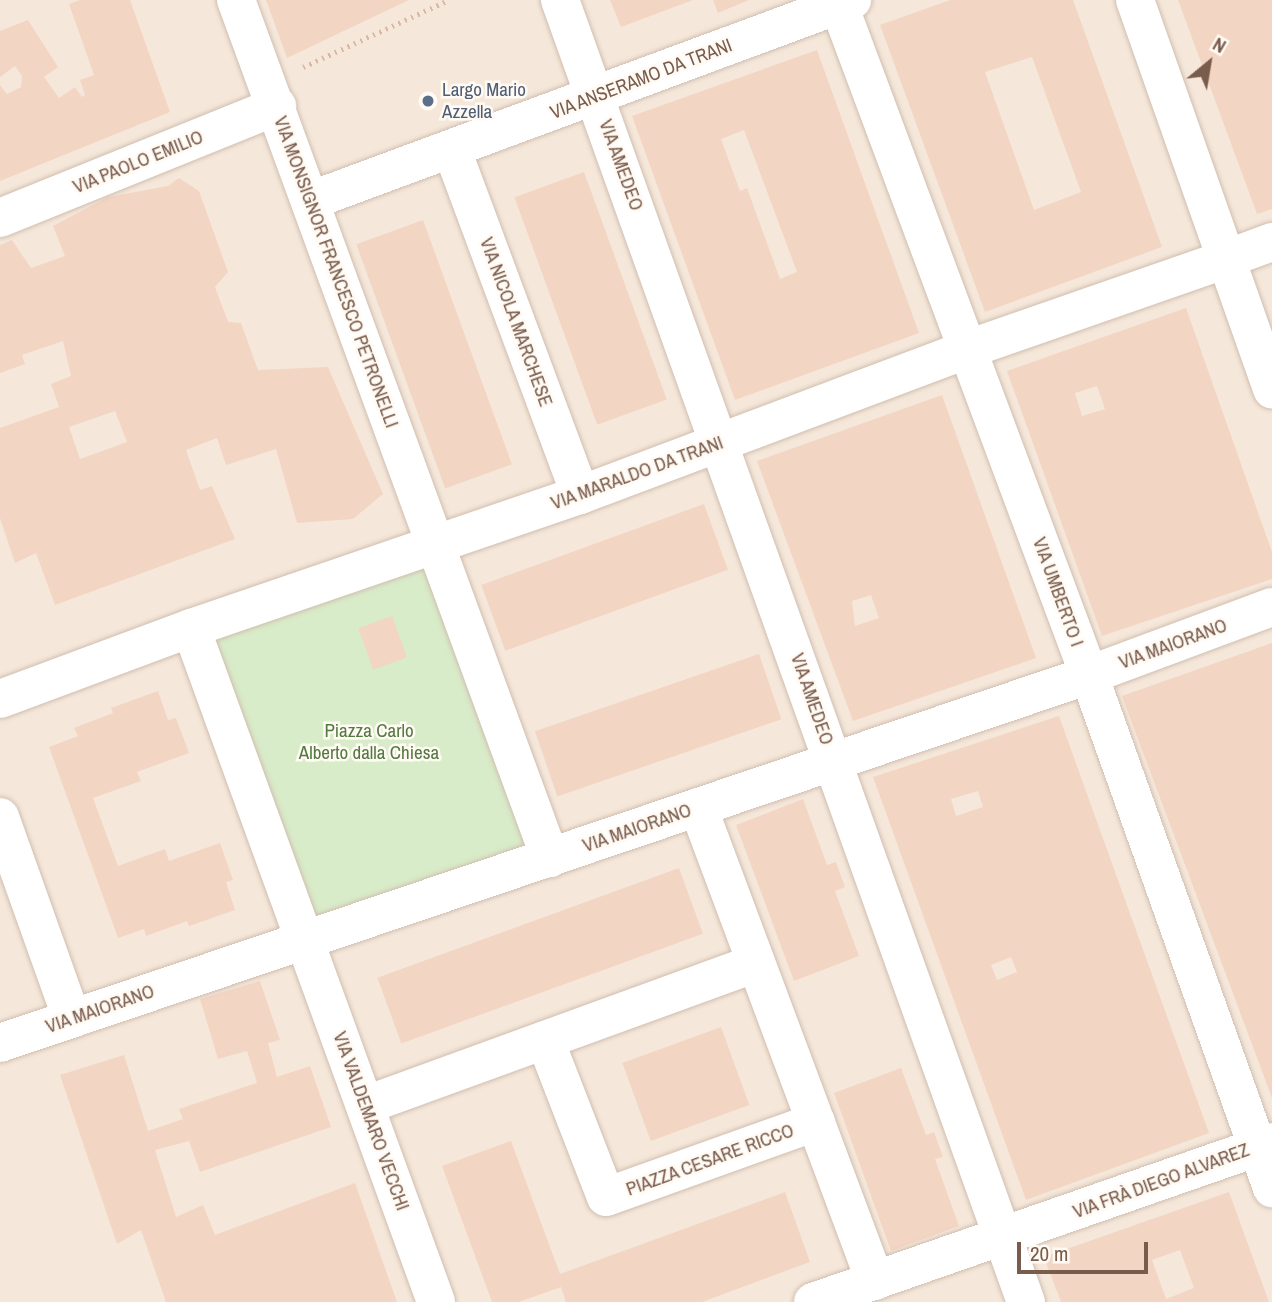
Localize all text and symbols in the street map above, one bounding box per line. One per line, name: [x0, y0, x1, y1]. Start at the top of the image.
north arrow: [1174, 28, 1244, 98]
text: N: [1208, 31, 1231, 59]
street label: VIA ANSERAMO DA TRANI: [546, 33, 736, 125]
place label: Largo Mario Azzella: [442, 79, 526, 123]
marker: Largo Mario Azzella: [420, 93, 436, 109]
street label: VIA MONSIGNOR FRANCESCO PETRONELLI: [269, 113, 403, 431]
street label: VIA AMEDEO: [594, 116, 648, 214]
street label: VIA PAOLO EMILIO: [69, 125, 207, 199]
street label: VIA NICOLA MARCHESE: [474, 233, 558, 411]
street label: VIA MARALDO DA TRANI: [547, 431, 727, 515]
street label: VIA UMBERTO I: [1028, 534, 1088, 650]
street label: VIA MAIORANO: [1115, 614, 1231, 674]
street label: VIA AMEDEO: [785, 649, 839, 749]
park label: Piazza Carlo Alberto dalla Chiesa: [299, 720, 439, 764]
street label: VIA MAIORANO: [579, 799, 695, 857]
street label: VIA MAIORANO: [42, 980, 158, 1038]
street label: VIA VALDEMARO VECCHI: [328, 1028, 414, 1214]
street label: PIAZZA CESARE RICCO: [623, 1119, 797, 1201]
street label: VIA FRÀ DIEGO ALVAREZ: [1069, 1138, 1253, 1224]
scale bar: [1020, 1228, 1151, 1272]
text: 20 m: [1030, 1239, 1068, 1268]

